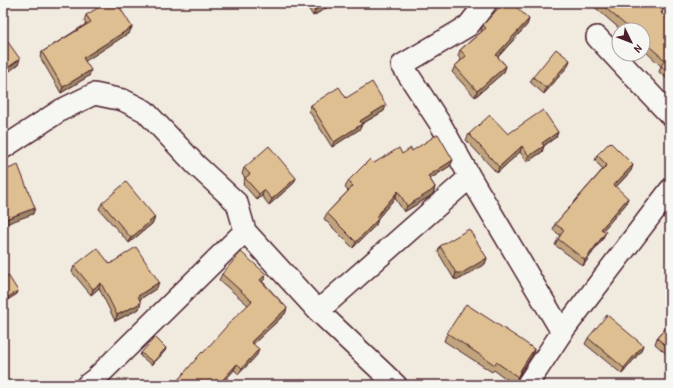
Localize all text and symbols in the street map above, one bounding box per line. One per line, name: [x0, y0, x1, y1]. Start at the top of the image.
north arrow: [611, 22, 651, 62]
text: N: [631, 42, 645, 56]

